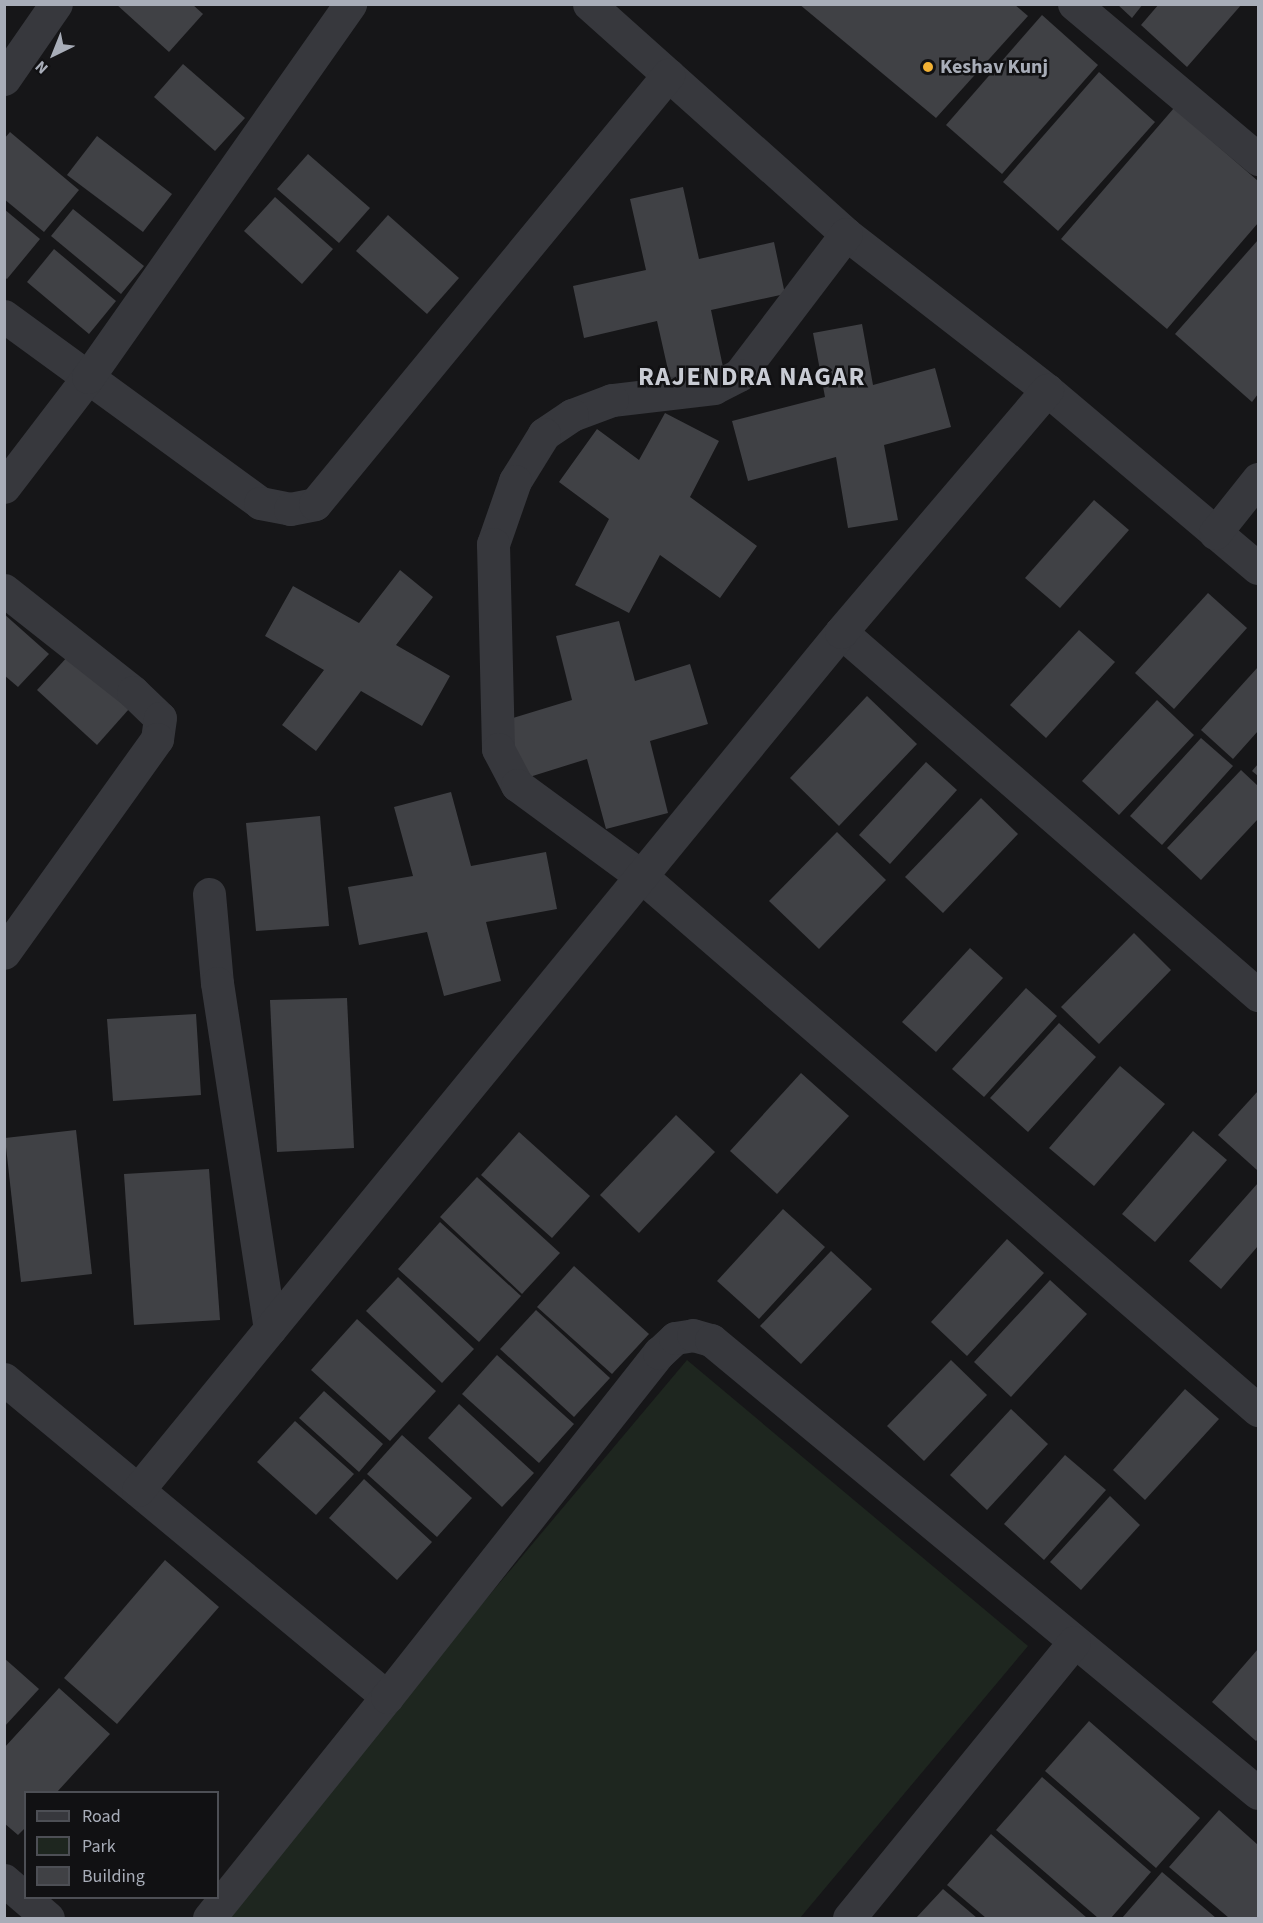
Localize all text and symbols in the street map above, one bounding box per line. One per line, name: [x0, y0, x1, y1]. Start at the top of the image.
north arrow: [24, 24, 84, 84]
text: N: [30, 55, 53, 79]
place label: Keshav Kunj: [940, 55, 1048, 79]
marker: Keshav Kunj: [921, 60, 935, 74]
district label: RAJENDRA NAGAR: [638, 361, 866, 393]
legend: [24, 1791, 219, 1899]
text: Road: [82, 1804, 121, 1829]
text: Park: [82, 1834, 116, 1859]
text: Building: [82, 1864, 145, 1889]

